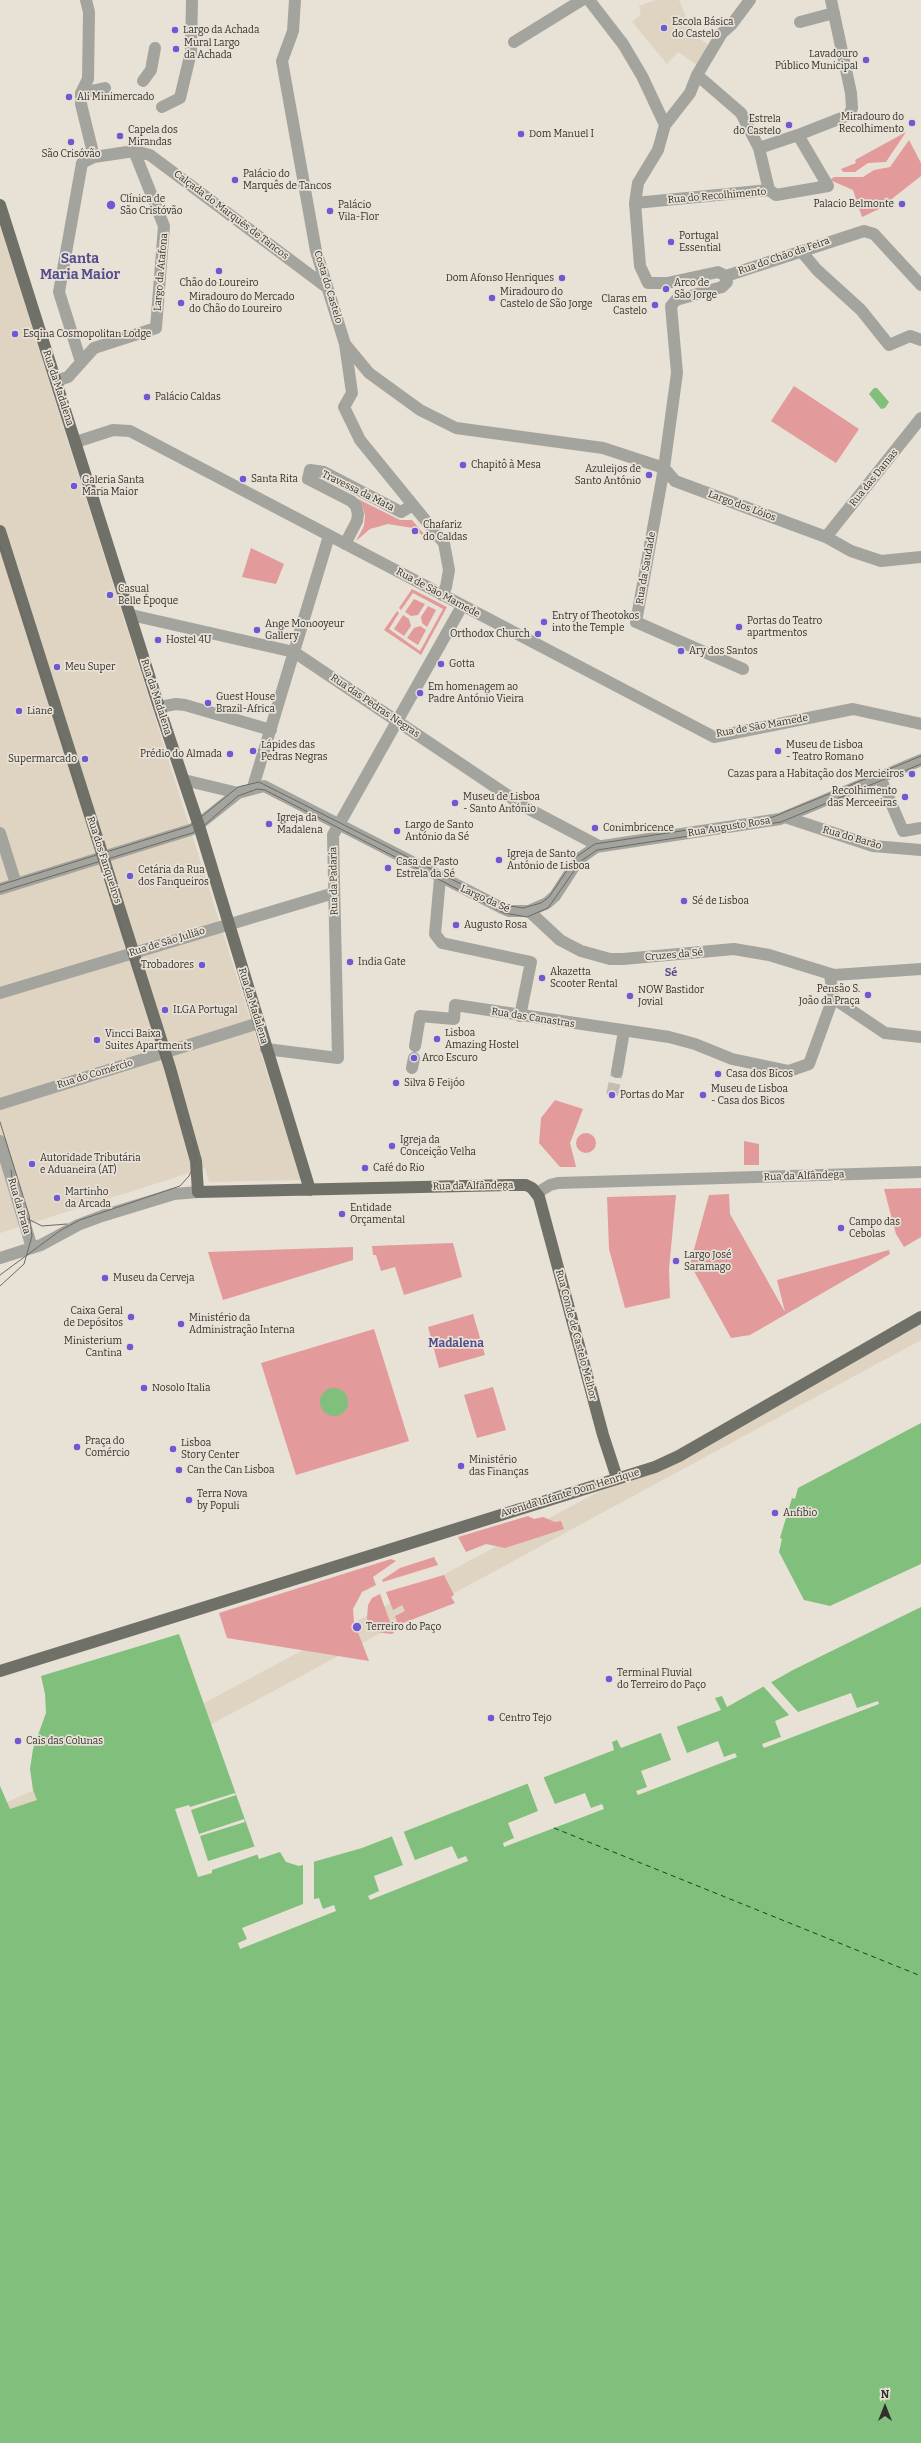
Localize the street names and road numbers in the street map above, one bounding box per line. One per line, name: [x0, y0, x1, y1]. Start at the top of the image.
street label: Calçada do Marquês de Tancos: [171, 168, 291, 262]
street label: Rua do Recolhimento: [667, 186, 767, 206]
street label: Largo da Atafona: [152, 232, 170, 312]
street label: Rua do Chão da Feira: [737, 235, 831, 277]
street label: Costa do Castelo: [311, 249, 345, 325]
street label: Rua da Madalena: [40, 349, 76, 427]
street label: Rua das Damas: [847, 447, 901, 509]
street label: Travessa da Mata: [320, 468, 396, 514]
street label: Largo dos Lóios: [706, 488, 778, 524]
street label: Rua da Saudade: [634, 531, 658, 605]
street label: Rua de São Mamede: [394, 566, 482, 620]
street label: Rua da Madalena: [138, 658, 174, 736]
street label: Rua das Pedras Negras: [328, 672, 422, 740]
street label: Rua de São Mamede: [715, 712, 809, 740]
street label: Rua dos Fanqueiros: [84, 815, 124, 905]
street label: Rua Augusto Rosa: [687, 815, 771, 839]
street label: Rua do Barão: [821, 824, 883, 852]
street label: Rua da Padaria: [327, 847, 341, 915]
street label: Largo da Sé: [458, 883, 512, 915]
street label: Rua de São Julião: [128, 925, 206, 959]
street label: Cruzes da Sé: [644, 946, 704, 964]
street label: Rua da Madalena: [236, 966, 270, 1046]
street label: Rua das Canastras: [490, 1005, 576, 1031]
street label: Rua do Comércio: [56, 1057, 134, 1091]
street label: Rua da Alfândega: [763, 1169, 845, 1183]
street label: Rua da Prata: [5, 1177, 33, 1235]
street label: Rua da Alfândega: [433, 1179, 513, 1193]
street label: Rua Conde de Castelo Melhor: [553, 1268, 599, 1402]
street label: Avenida Infante Dom Henrique: [499, 1466, 641, 1520]

